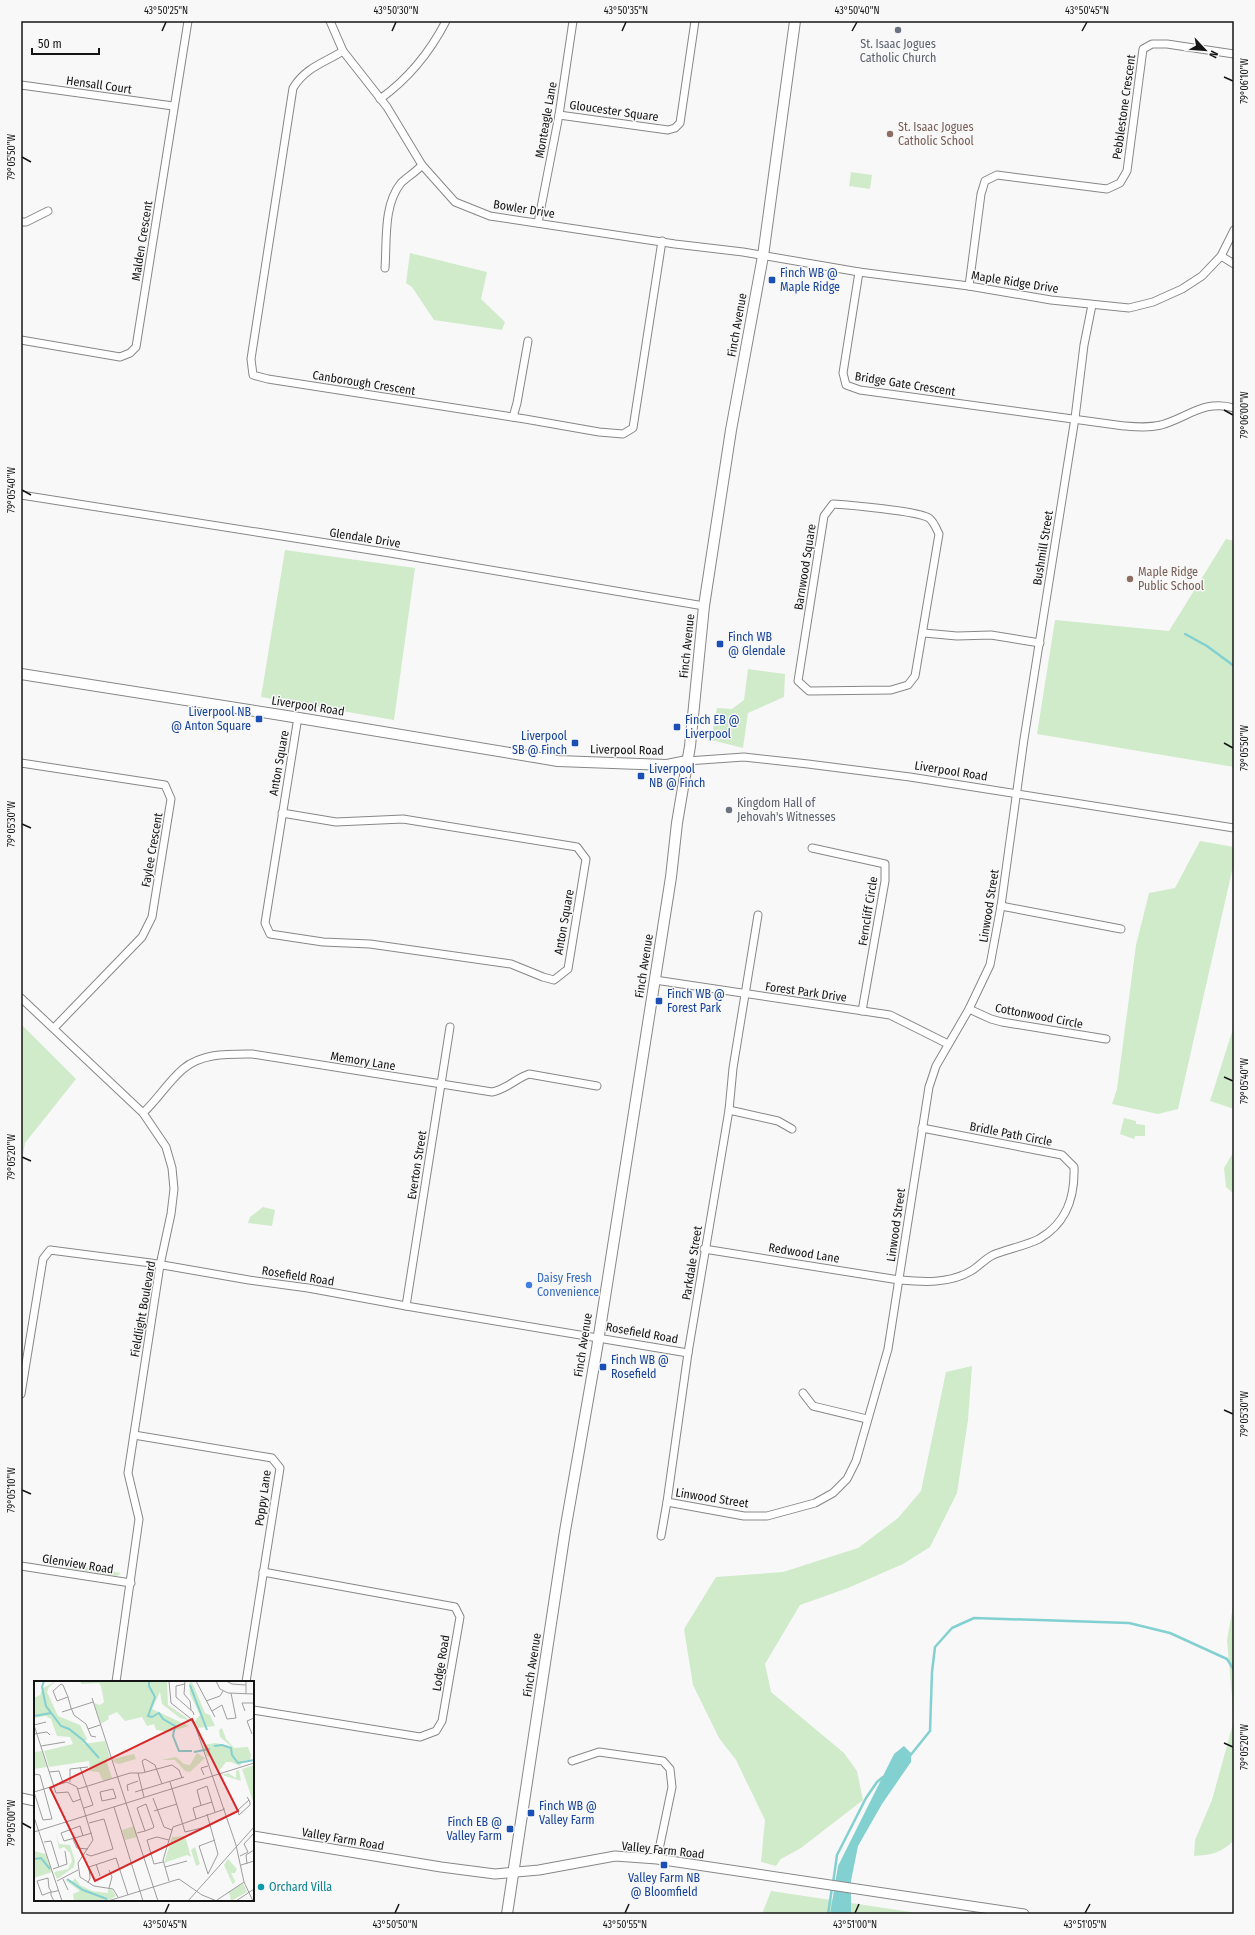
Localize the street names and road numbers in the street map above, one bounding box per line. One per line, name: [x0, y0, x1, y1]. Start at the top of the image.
street label: Pebblestone Crescent: [1110, 54, 1138, 160]
street label: Hensall Court: [65, 73, 133, 97]
street label: Monteagle Lane: [532, 81, 560, 159]
street label: Gloucester Square: [569, 98, 659, 124]
street label: Bowler Drive: [492, 197, 556, 221]
street label: Malden Crescent: [129, 200, 155, 282]
street label: Maple Ridge Drive: [970, 268, 1060, 296]
street label: Finch Avenue: [725, 292, 750, 358]
street label: Canborough Crescent: [312, 368, 417, 398]
street label: Bridge Gate Crescent: [854, 369, 956, 399]
street label: Bushmill Street: [1030, 510, 1056, 586]
street label: Barnwood Square: [791, 523, 819, 611]
street label: Glendale Drive: [328, 525, 402, 551]
street label: Finch Avenue: [677, 613, 697, 679]
street label: Liverpool Road: [271, 693, 345, 719]
street label: Anton Square: [266, 729, 292, 797]
street label: Liverpool Road: [590, 742, 664, 758]
street label: Liverpool Road: [914, 758, 988, 784]
street label: Faylee Crescent: [139, 812, 165, 888]
street label: Linwood Street: [976, 868, 1002, 944]
street label: Ferncliff Circle: [856, 875, 880, 947]
street label: Anton Square: [551, 888, 577, 956]
street label: Finch Avenue: [632, 933, 656, 999]
street label: Forest Park Drive: [764, 979, 848, 1005]
street label: Cottonwood Circle: [994, 1001, 1084, 1031]
street label: Memory Lane: [329, 1049, 397, 1073]
street label: Bridle Path Circle: [969, 1119, 1054, 1149]
street label: Everton Street: [405, 1130, 429, 1200]
street label: Linwood Street: [884, 1187, 908, 1263]
street label: Parkdale Street: [679, 1225, 705, 1301]
street label: Redwood Lane: [767, 1240, 841, 1266]
street label: Fieldlight Boulevard: [128, 1260, 158, 1358]
street label: Rosefield Road: [261, 1263, 335, 1289]
street label: Finch Avenue: [571, 1312, 595, 1378]
street label: Rosefield Road: [605, 1320, 679, 1346]
street label: Poppy Lane: [252, 1469, 274, 1527]
street label: Linwood Street: [674, 1485, 750, 1511]
street label: Glenview Road: [41, 1551, 115, 1577]
street label: Finch Avenue: [520, 1632, 544, 1698]
street label: Lodge Road: [430, 1634, 452, 1692]
street label: Valley Farm Road: [301, 1825, 385, 1853]
street label: Valley Farm Road: [621, 1839, 705, 1861]

